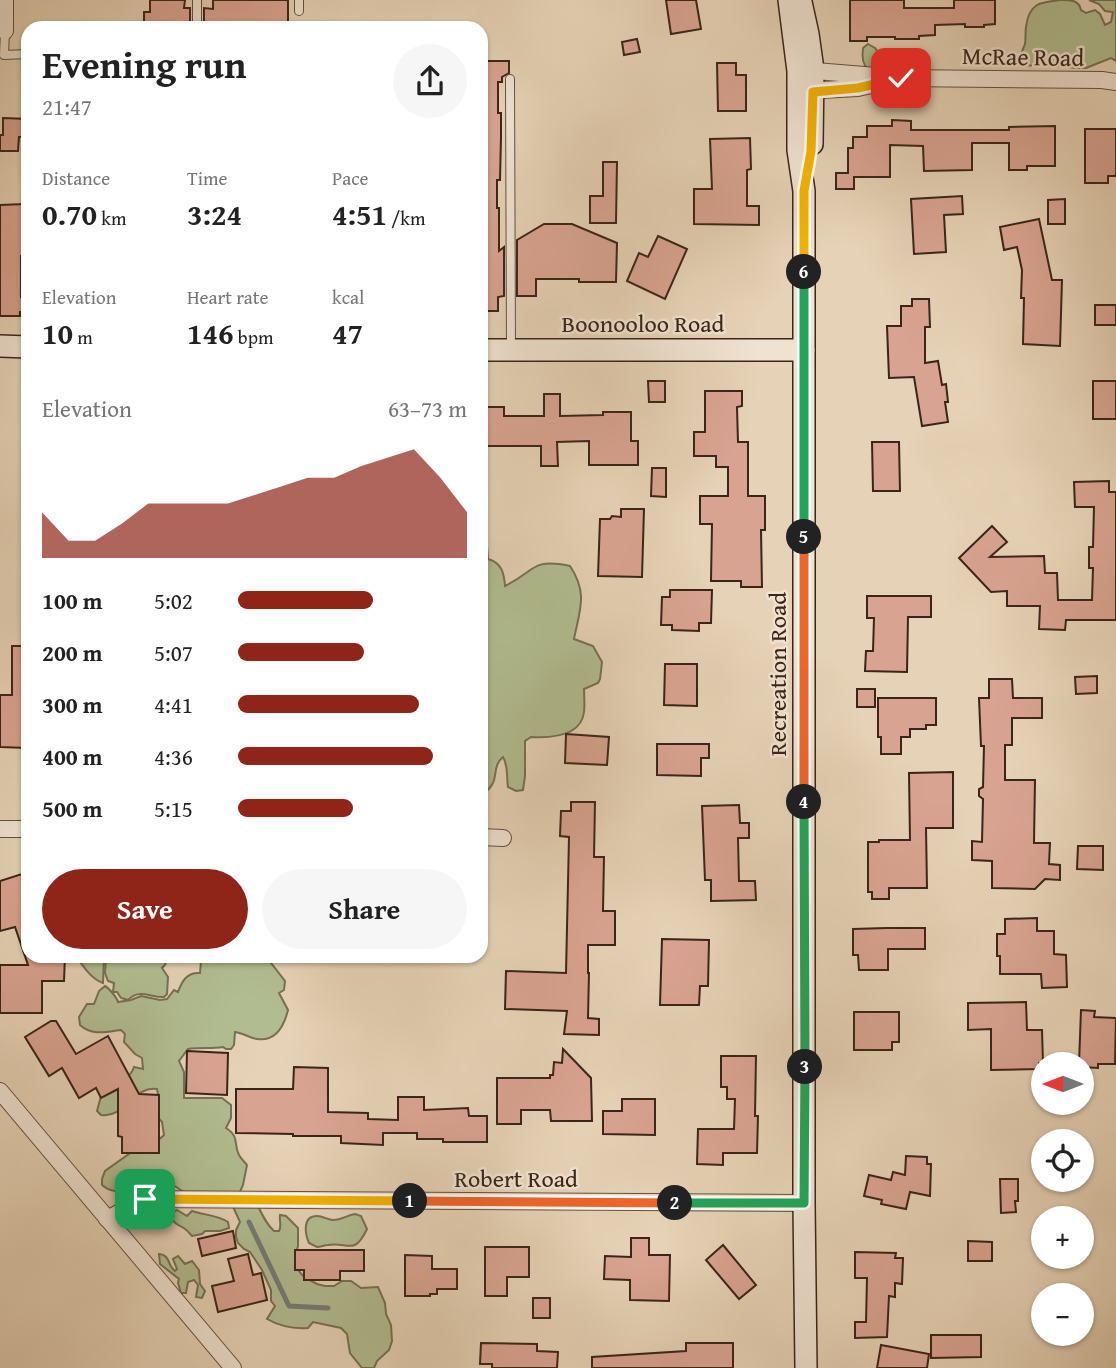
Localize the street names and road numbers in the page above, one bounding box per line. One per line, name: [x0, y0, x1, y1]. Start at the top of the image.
street label: McRae Road: [962, 38, 1085, 75]
street label: Boonooloo Road: [562, 306, 725, 341]
street label: Recreation Road: [760, 592, 795, 756]
street label: Robert Road: [454, 1161, 578, 1196]

